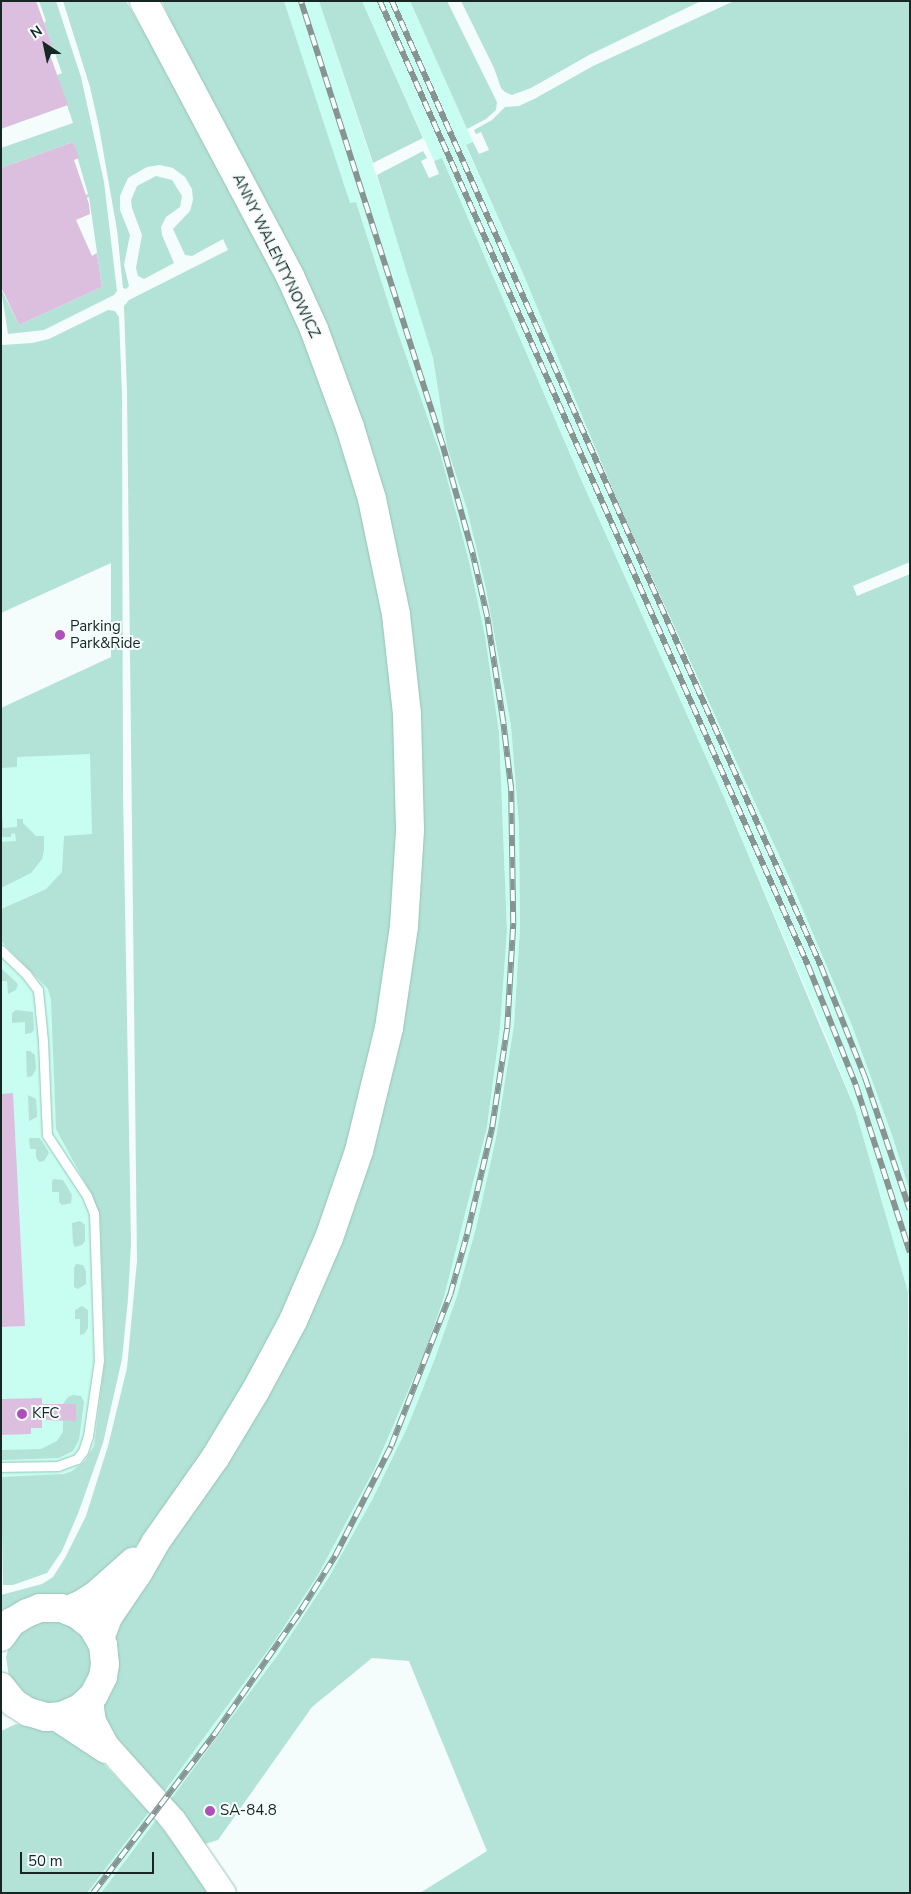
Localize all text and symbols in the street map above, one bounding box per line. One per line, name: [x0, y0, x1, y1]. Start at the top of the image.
north arrow: [20, 20, 70, 70]
text: N: [27, 21, 46, 43]
street label: ANNY WALENTYNOWICZ: [228, 171, 324, 341]
place label: Parking Park&Ride: [70, 617, 141, 652]
marker: Parking Park&Ride: [54, 629, 66, 641]
place label: KFC: [32, 1405, 59, 1423]
marker: KFC: [16, 1408, 28, 1420]
place label: SA-84.8: [220, 1802, 277, 1820]
marker: SA-84.8: [204, 1805, 216, 1817]
scale bar: [22, 1842, 156, 1874]
text: 50 m: [28, 1851, 63, 1871]

